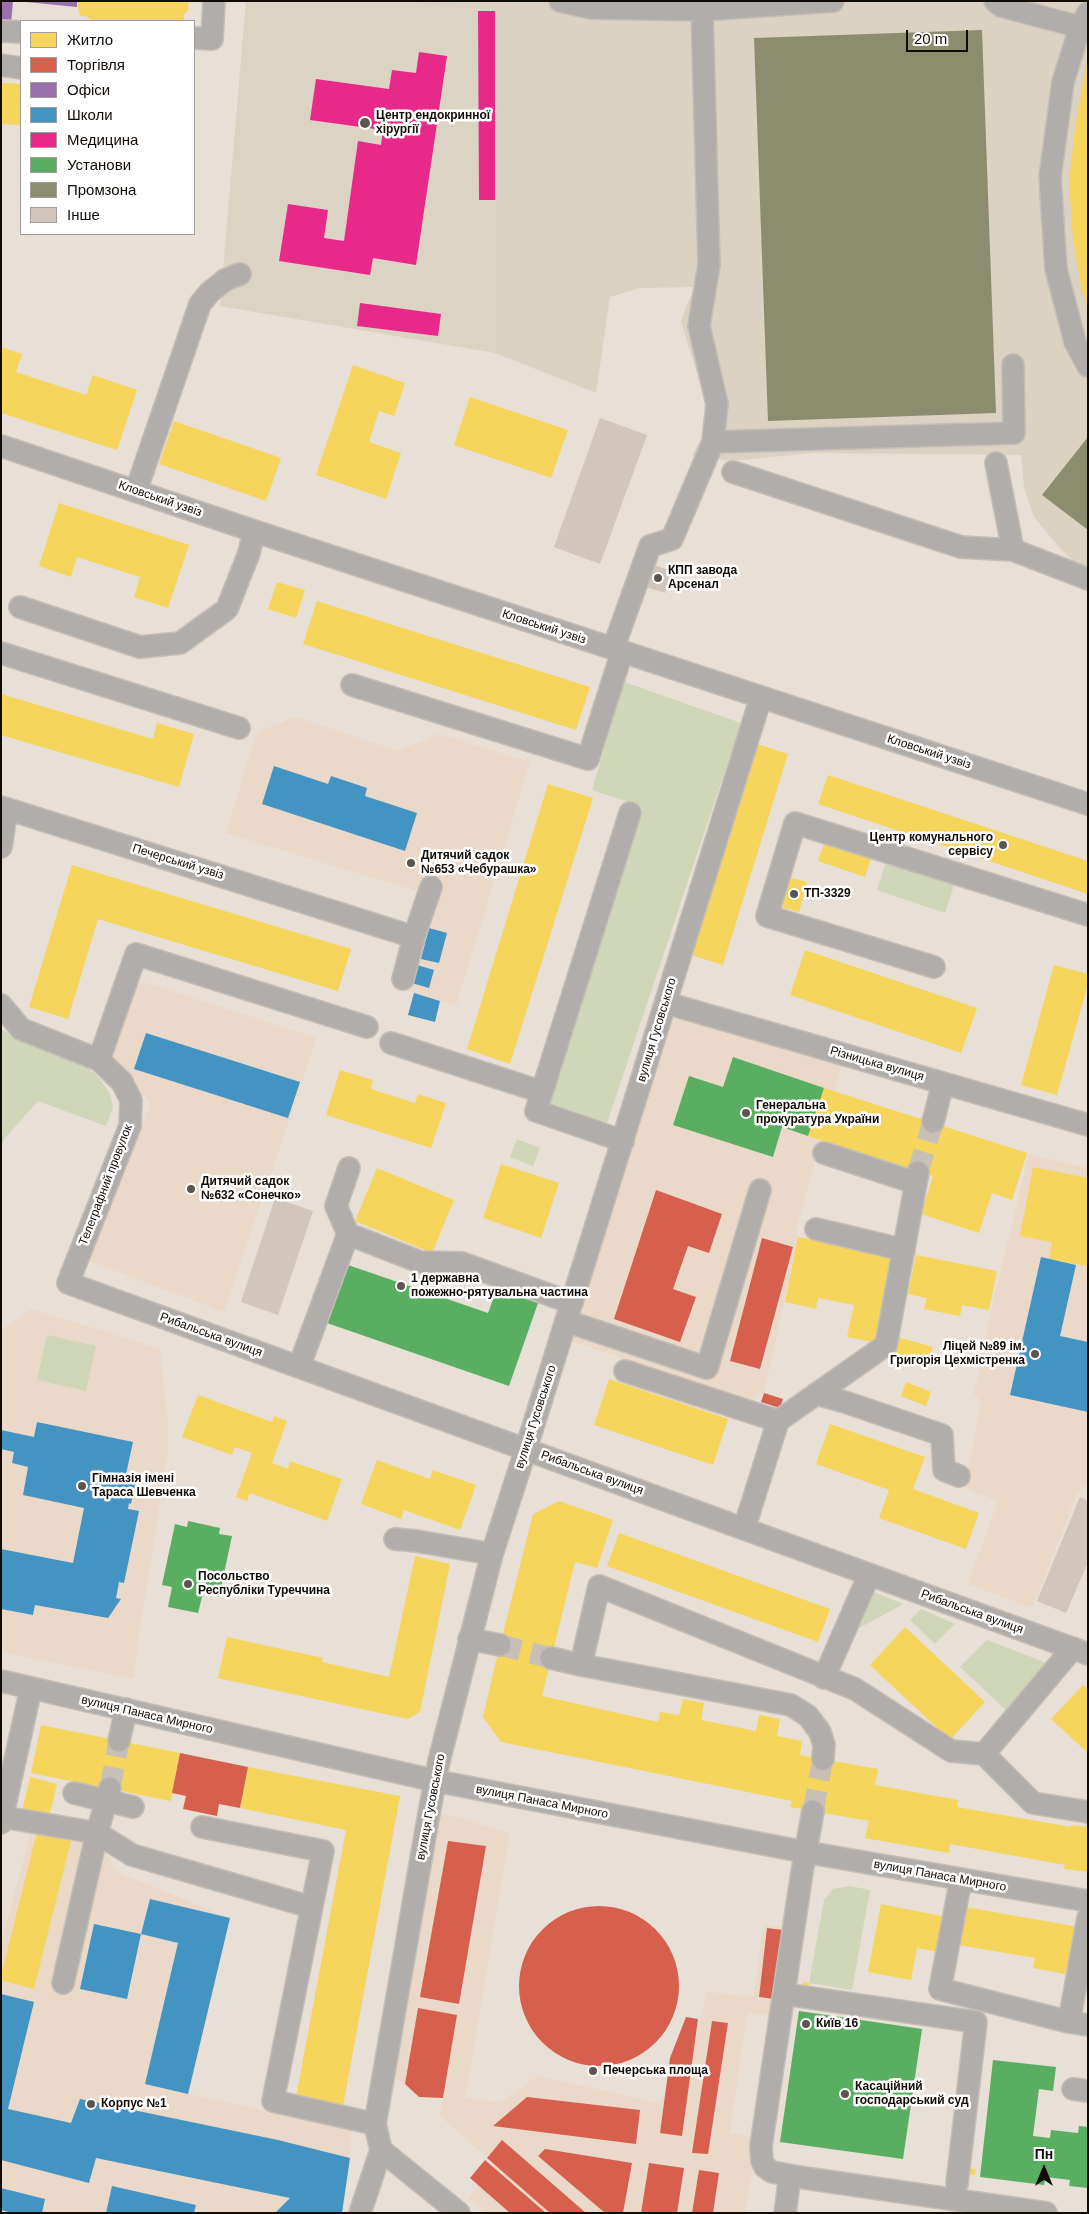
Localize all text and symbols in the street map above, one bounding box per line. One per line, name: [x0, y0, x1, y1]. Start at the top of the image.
legend: [20, 20, 195, 235]
scale bar: [909, 20, 972, 52]
text: 20 m: [914, 30, 947, 47]
text: Житло: [67, 31, 113, 48]
text: Торгівля: [67, 56, 125, 73]
text: Офіси: [67, 81, 110, 98]
text: Школи: [67, 106, 113, 123]
place label: Центр ендокринної хірургії: [376, 109, 490, 137]
marker: Центр ендокринної хірургії: [358, 116, 372, 130]
text: Медицина: [67, 131, 138, 148]
text: Установи: [67, 156, 131, 173]
text: Промзона: [67, 181, 136, 198]
text: Інше: [67, 206, 100, 223]
street label: Кловський узвіз: [116, 478, 204, 520]
place label: КПП завода Арсенал: [668, 564, 737, 592]
marker: КПП завода Арсенал: [652, 572, 664, 584]
street label: Кловський узвіз: [500, 607, 588, 647]
street label: Кловський узвіз: [885, 732, 973, 772]
place label: Центр комунального сервісу: [870, 831, 993, 859]
marker: Центр комунального сервісу: [997, 839, 1009, 851]
street label: Печерський узвіз: [131, 841, 225, 883]
place label: Дитячий садок №653 «Чебурашка»: [421, 849, 536, 877]
marker: Дитячий садок №653 «Чебурашка»: [405, 857, 417, 869]
place label: ТП-3329: [804, 887, 851, 901]
marker: ТП-3329: [788, 888, 800, 900]
street label: вулиця Гусовського: [634, 976, 680, 1084]
street label: Різницька вулиця: [828, 1044, 926, 1084]
place label: Генеральна прокуратура України: [756, 1099, 879, 1127]
marker: Генеральна прокуратура України: [740, 1107, 752, 1119]
street label: Телеграфний провулок: [76, 1123, 136, 1247]
place label: Дитячий садок №632 «Сонечко»: [201, 1175, 301, 1203]
marker: Дитячий садок №632 «Сонечко»: [185, 1183, 197, 1195]
place label: 1 державна пожежно-рятувальна частина: [411, 1272, 588, 1300]
marker: 1 державна пожежно-рятувальна частина: [395, 1280, 407, 1292]
street label: Рибальська вулиця: [158, 1310, 264, 1360]
place label: Ліцей №89 ім. Григорія Цехмістренка: [890, 1340, 1025, 1368]
marker: Ліцей №89 ім. Григорія Цехмістренка: [1029, 1348, 1041, 1360]
street label: вулиця Гусовського: [512, 1363, 560, 1471]
street label: Рибальська вулиця: [539, 1448, 645, 1498]
place label: Гімназія імені Тараса Шевченка: [92, 1472, 196, 1500]
marker: Гімназія імені Тараса Шевченка: [76, 1480, 88, 1492]
place label: Посольство Республіки Туреччина: [198, 1570, 330, 1598]
marker: Посольство Республіки Туреччина: [182, 1578, 194, 1590]
street label: Рибальська вулиця: [919, 1587, 1025, 1637]
street label: вулиця Панаса Мирного: [80, 1693, 214, 1737]
street label: вулиця Гусовського: [414, 1753, 448, 1861]
street label: вулиця Панаса Мирного: [475, 1782, 609, 1822]
street label: вулиця Панаса Мирного: [873, 1857, 1007, 1895]
place label: Київ 16: [816, 2017, 858, 2031]
marker: Київ 16: [800, 2018, 812, 2030]
place label: Печерська площа: [603, 2064, 708, 2078]
marker: Печерська площа: [587, 2065, 599, 2077]
place label: Касаційний господарський суд: [855, 2080, 969, 2108]
marker: Касаційний господарський суд: [839, 2088, 851, 2100]
place label: Корпус №1: [101, 2097, 167, 2111]
marker: Корпус №1: [85, 2098, 97, 2110]
north arrow: [1019, 2144, 1069, 2194]
text: Пн: [1035, 2146, 1053, 2162]

